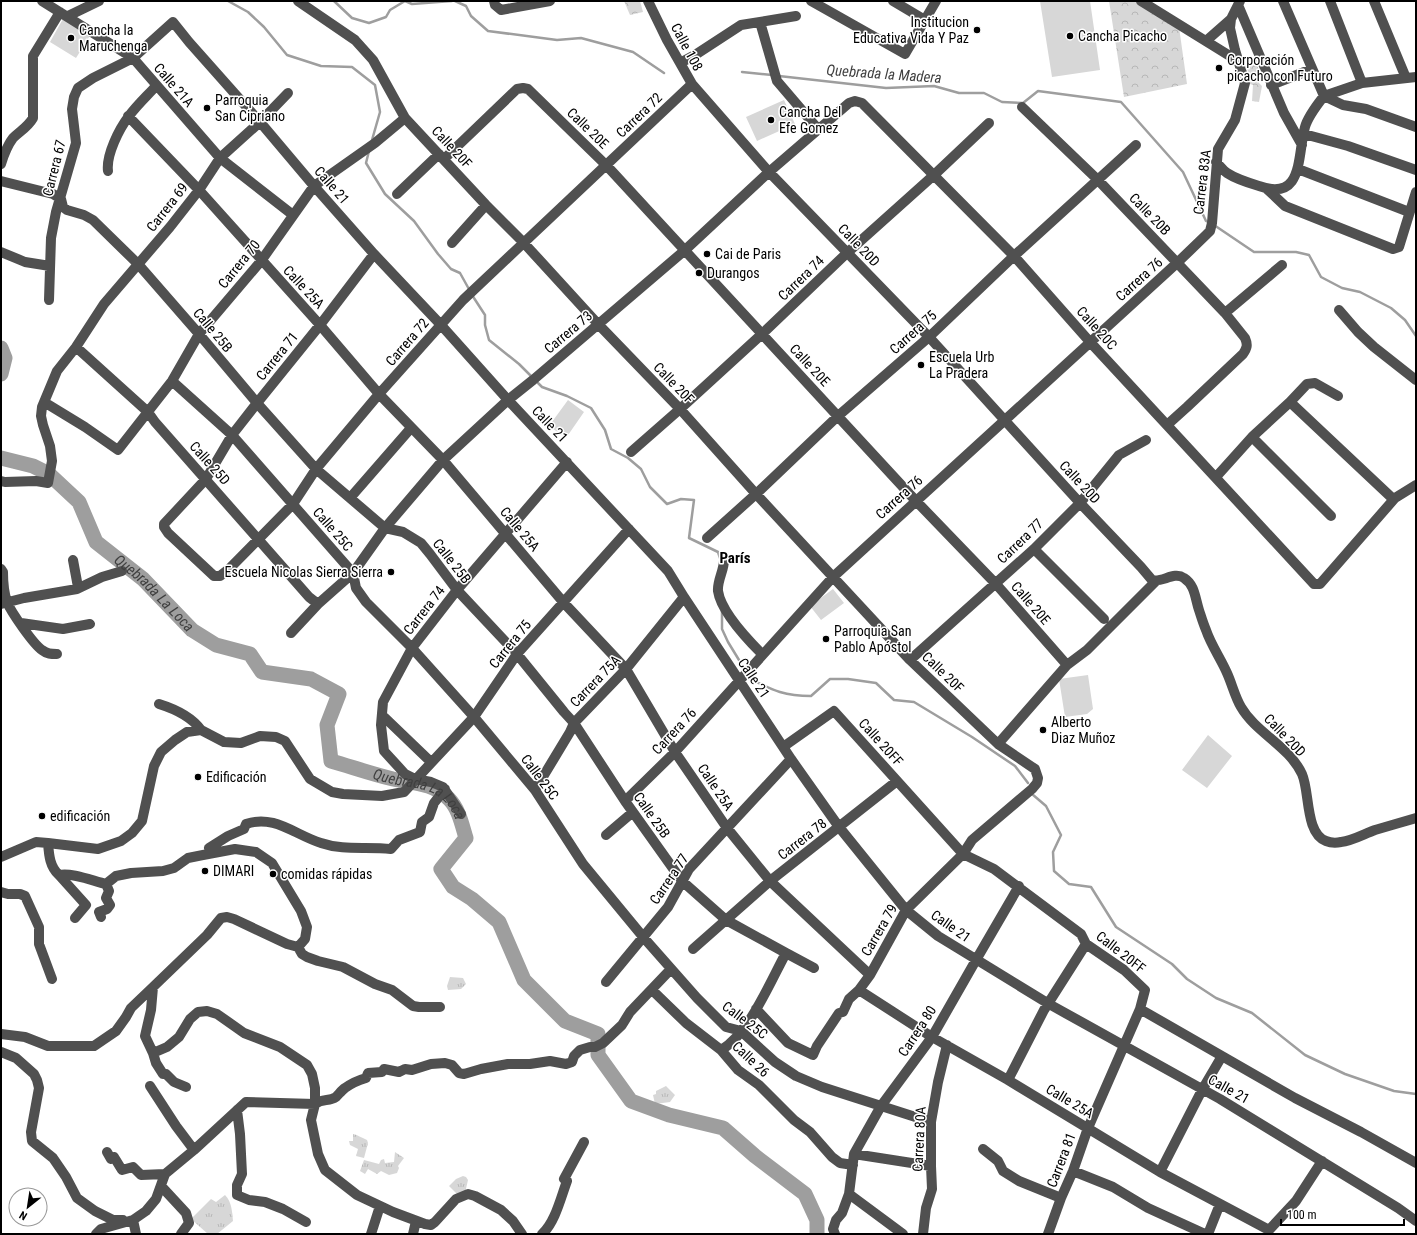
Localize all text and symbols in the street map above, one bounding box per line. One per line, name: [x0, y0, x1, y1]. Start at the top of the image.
place label: Institucion Educativa Vida Y Paz: [853, 14, 969, 46]
street label: Calle 108: [668, 20, 706, 74]
place label: Cancha la Maruchenga: [79, 22, 148, 54]
marker: Institucion Educativa Vida Y Paz: [972, 25, 982, 35]
place label: Cancha Picacho: [1078, 28, 1167, 44]
marker: Cancha Picacho: [1065, 31, 1075, 41]
marker: Cancha la Maruchenga: [66, 33, 76, 43]
place label: Corporación picacho con Futuro: [1227, 52, 1333, 84]
street label: Calle 21A: [151, 60, 197, 110]
water label: Quebrada la Madera: [826, 61, 942, 87]
marker: Corporación picacho con Futuro: [1214, 63, 1224, 73]
street label: Carrera 72: [613, 89, 665, 141]
place label: Parroquia San Cipriano: [215, 92, 285, 124]
marker: Parroquia San Cipriano: [202, 103, 212, 113]
street label: Calle 20E: [564, 104, 612, 152]
place label: Cancha Del Efe Gomez: [779, 104, 841, 136]
marker: Cancha Del Efe Gomez: [766, 115, 776, 125]
street label: Calle 20F: [429, 123, 476, 171]
street label: Carrera 67: [39, 138, 69, 198]
street label: Carrera 83A: [1190, 149, 1214, 215]
street label: Calle 21: [311, 163, 353, 207]
street label: Carrera 69: [143, 179, 191, 235]
street label: Calle 20B: [1126, 190, 1174, 238]
street label: Calle 20D: [835, 220, 883, 270]
street label: Carrera 70: [215, 237, 263, 291]
place label: Cai de Paris: [715, 246, 781, 262]
marker: Cai de Paris: [702, 249, 712, 259]
street label: Carrera 74: [775, 252, 827, 304]
street label: Carrera 76: [1112, 254, 1166, 304]
street label: Calle 25A: [280, 262, 328, 312]
place label: Durangos: [707, 265, 760, 281]
marker: Durangos: [694, 268, 704, 278]
street label: Calle 20C: [1073, 303, 1121, 353]
street label: Calle 25B: [190, 305, 236, 355]
street label: Carrera 73: [541, 307, 595, 357]
street label: Carrera 75: [886, 307, 940, 357]
street label: Carrera 72: [382, 315, 432, 369]
street label: Carrera 71: [253, 329, 301, 383]
street label: Calle 20E: [787, 341, 833, 389]
place label: Escuela Urb La Pradera: [929, 349, 994, 381]
street label: Calle 20F: [650, 359, 698, 407]
marker: Escuela Urb La Pradera: [916, 360, 926, 370]
street label: Calle 21: [529, 402, 571, 446]
street label: Calle 25D: [186, 438, 234, 488]
street label: Calle 20D: [1056, 457, 1104, 507]
street label: Carrera 76: [872, 472, 926, 522]
street label: Calle 25C: [310, 504, 356, 554]
street label: Calle 25A: [497, 504, 543, 554]
street label: Carrera 77: [994, 515, 1046, 567]
street label: Calle 25B: [430, 535, 474, 587]
district label: París: [719, 549, 751, 567]
water label: Quebrada La Loca: [111, 551, 198, 636]
place label: Escuela Nicolas Sierra Sierra: [225, 564, 383, 580]
marker: Escuela Nicolas Sierra Sierra: [386, 567, 396, 577]
street label: Calle 20E: [1008, 578, 1054, 628]
street label: Carrera 74: [400, 582, 448, 638]
street label: Carrera 75: [486, 617, 534, 671]
place label: Parroquia San Pablo Apóstol: [834, 623, 911, 655]
marker: Parroquia San Pablo Apóstol: [821, 634, 831, 644]
street label: Calle 20F: [919, 648, 967, 696]
street label: Carrera 75A: [567, 652, 623, 710]
street label: Calle 21: [735, 655, 773, 701]
street label: Carrera 76: [649, 705, 699, 757]
street label: Calle 20D: [1261, 710, 1309, 760]
place label: Alberto Diaz Muñoz: [1051, 714, 1115, 746]
street label: Calle 20FF: [856, 715, 907, 769]
marker: Alberto Diaz Muñoz: [1038, 725, 1048, 735]
street label: Calle 25C: [518, 751, 562, 803]
street label: Calle 25A: [695, 761, 737, 813]
water label: Quebrada La Loca: [371, 765, 469, 822]
place label: Edificación: [206, 769, 267, 785]
marker: Edificación: [193, 772, 203, 782]
street label: Calle 25B: [630, 789, 674, 841]
place label: edificación: [50, 808, 110, 824]
marker: edificación: [37, 811, 47, 821]
street label: Carrera 78: [774, 815, 830, 863]
street label: Carrera 77: [646, 851, 692, 907]
place label: DIMARI: [213, 863, 254, 879]
marker: DIMARI: [200, 866, 210, 876]
place label: comidas rápidas: [281, 866, 372, 882]
marker: comidas rápidas: [268, 869, 278, 879]
street label: Carrera 79: [858, 901, 900, 959]
street label: Calle 21: [928, 907, 974, 945]
street label: Calle 20FF: [1093, 928, 1149, 976]
street label: Calle 25C: [719, 998, 771, 1042]
street label: Carrera 80: [895, 1003, 939, 1059]
street label: Calle 26: [729, 1038, 773, 1080]
street label: Calle 21: [1206, 1071, 1252, 1107]
street label: Calle 25A: [1043, 1081, 1097, 1121]
street label: Carrera 80A: [909, 1106, 929, 1172]
street label: Carrera 81: [1043, 1130, 1079, 1190]
north arrow: [8, 1187, 48, 1227]
scale bar: [1281, 1201, 1404, 1227]
text: N: [17, 1208, 29, 1223]
text: 100 m: [1287, 1208, 1317, 1222]

